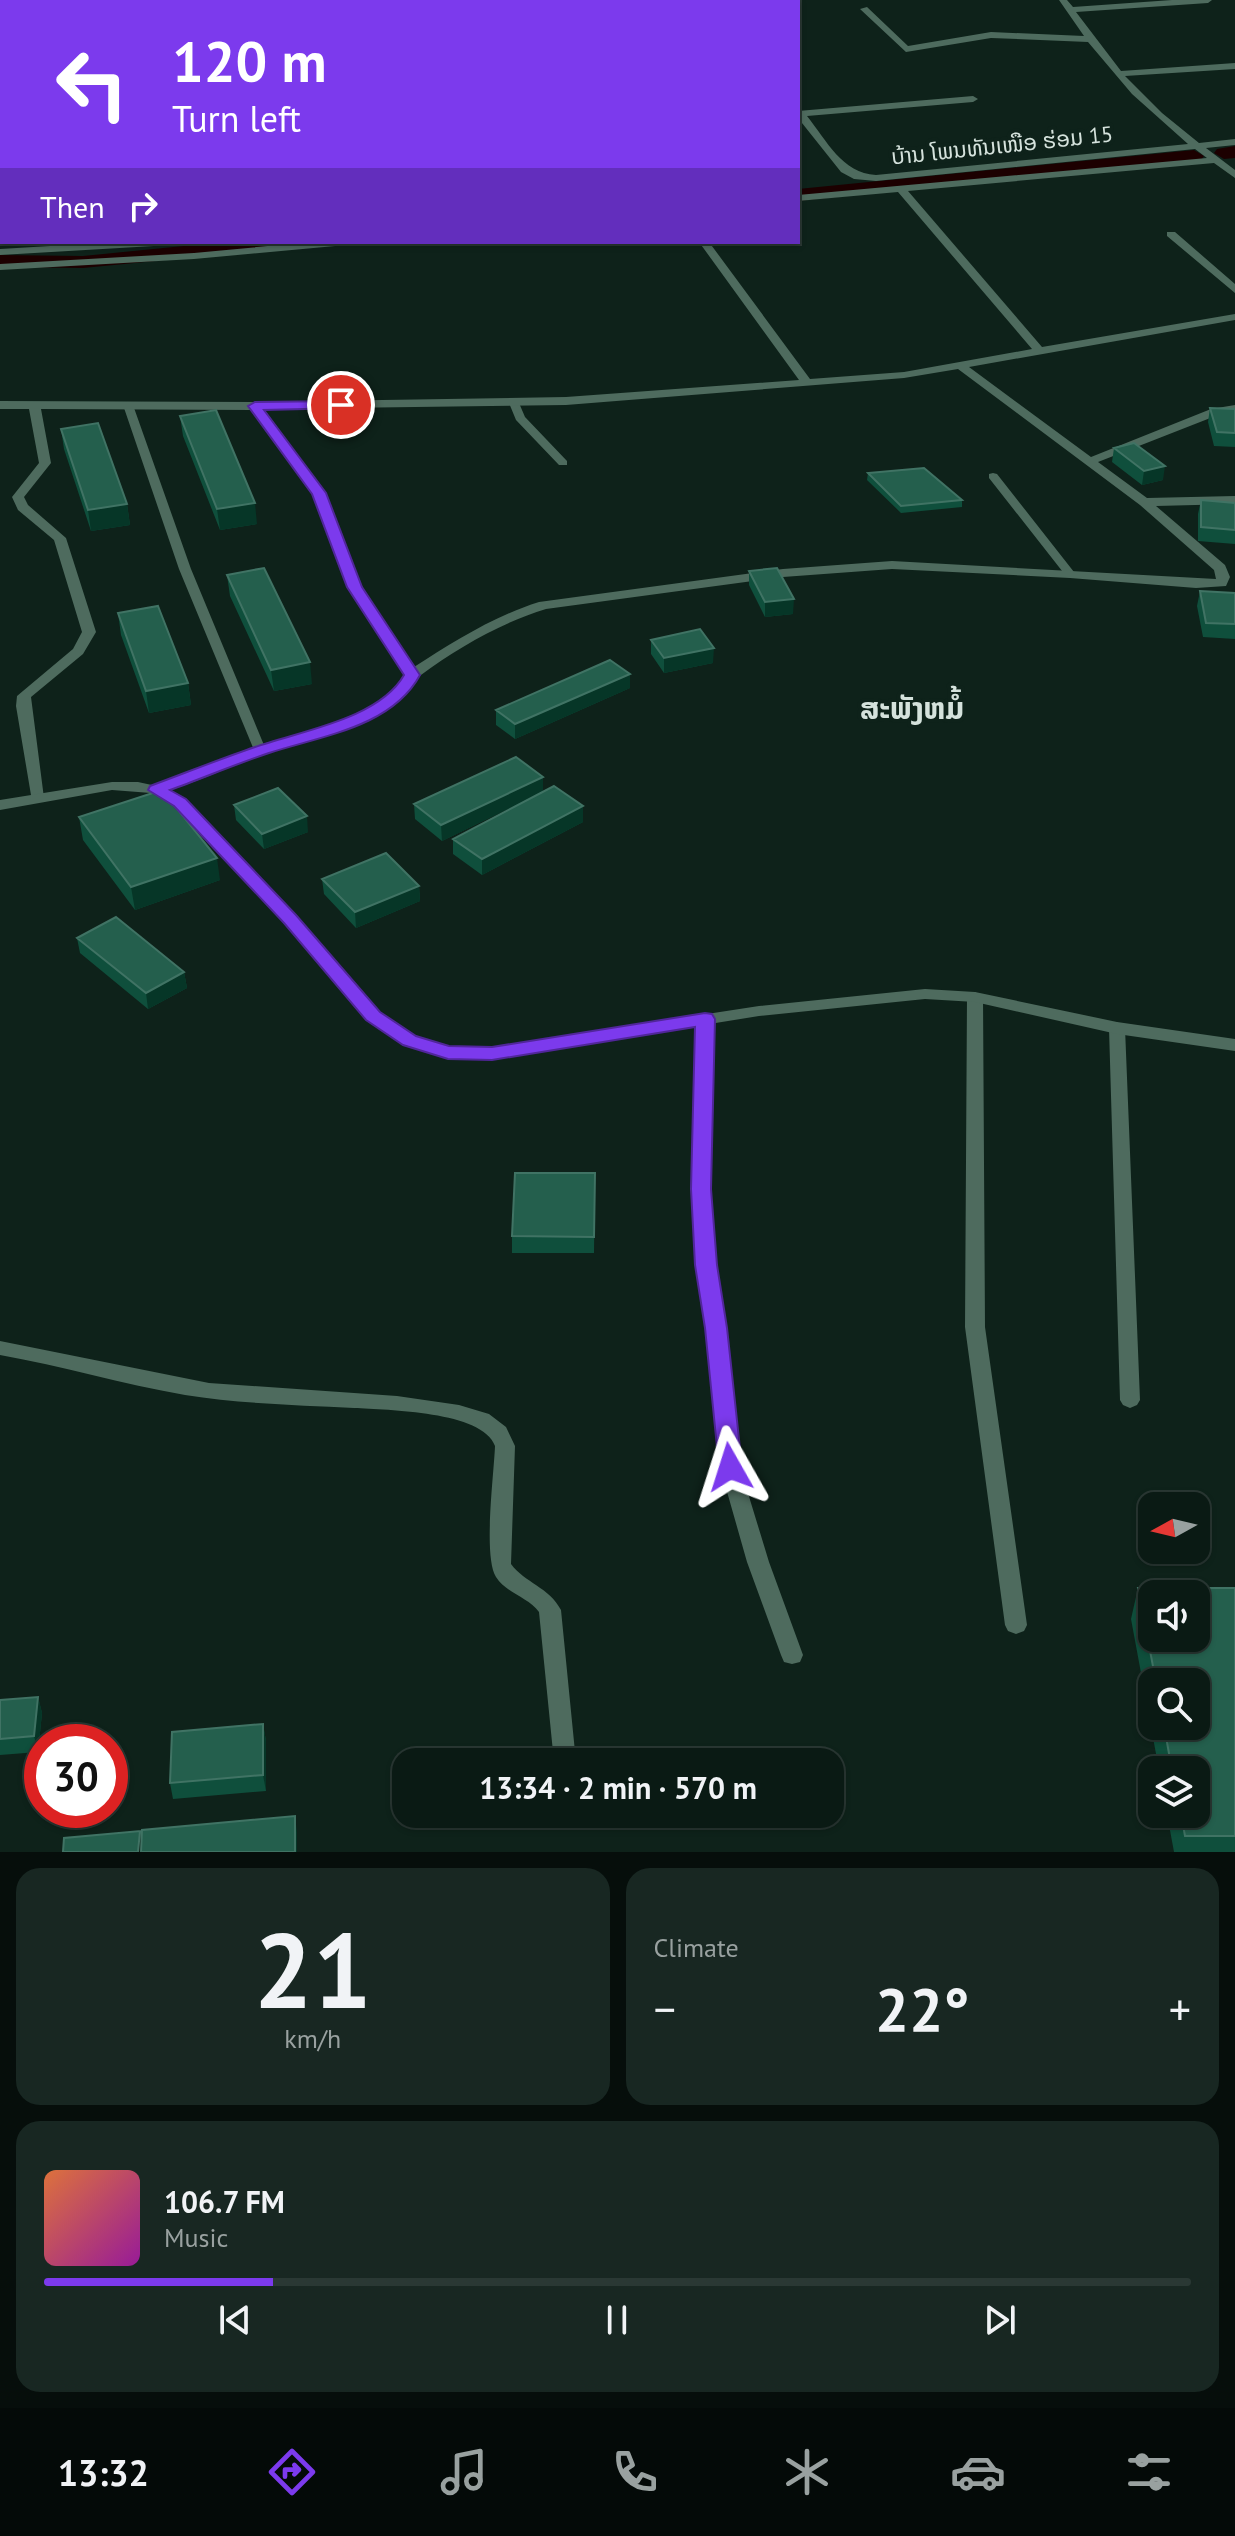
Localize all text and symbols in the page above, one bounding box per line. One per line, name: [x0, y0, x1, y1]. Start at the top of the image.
text: 120 m: [172, 25, 327, 97]
icon: left: [40, 32, 144, 136]
text: Turn left: [172, 95, 301, 142]
street label: ບ້ານ ໂພນທັນເໜືອ ຮ່ອມ 15: [890, 119, 1114, 171]
icon: right: [121, 184, 165, 228]
text: Then: [40, 187, 105, 226]
pin: [307, 371, 375, 439]
icon: arrive: [319, 383, 363, 427]
district label: ສະພັງຫມໍ້: [860, 685, 964, 727]
position arrow: [688, 1425, 772, 1509]
north arrow: [1138, 1492, 1210, 1564]
map controls: [1138, 1492, 1210, 1828]
button: sound: [1138, 1580, 1210, 1652]
button: search: [1138, 1668, 1210, 1740]
speed limit sign: 30: [24, 1724, 128, 1828]
button: layers: [1138, 1756, 1210, 1828]
text: 13:34 · 2 min · 570 m: [479, 1768, 757, 1807]
text: 21: [254, 1902, 372, 2037]
text: Climate: [654, 1931, 739, 1964]
text: 22°: [875, 1970, 969, 2048]
text: −: [654, 1980, 676, 2037]
text: +: [1169, 1980, 1191, 2037]
text: km/h: [284, 2022, 341, 2055]
text: 106.7 FM: [164, 2182, 285, 2221]
text: Music: [164, 2221, 228, 2254]
icon: previous: [213, 2298, 257, 2342]
icon: pause: [595, 2298, 639, 2342]
icon: next: [978, 2298, 1022, 2342]
icon: directions: [264, 2444, 320, 2500]
icon: music: [436, 2444, 492, 2500]
icon: phone: [607, 2444, 663, 2500]
icon: climate: [779, 2444, 835, 2500]
icon: car: [950, 2444, 1006, 2500]
icon: filters: [1121, 2444, 1177, 2500]
text: 13:32: [58, 2449, 149, 2496]

